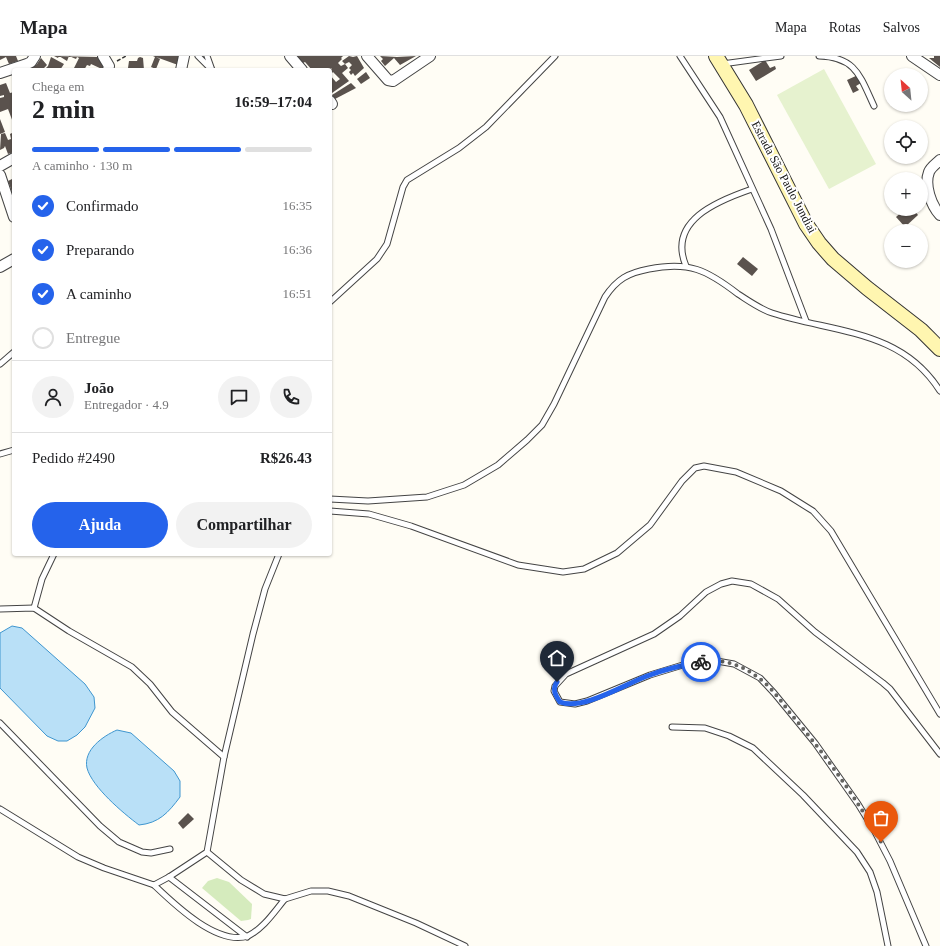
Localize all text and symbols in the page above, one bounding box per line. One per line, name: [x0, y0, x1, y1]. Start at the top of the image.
text: Mapa: [20, 17, 68, 38]
text: Mapa: [775, 20, 807, 35]
text: Rotas: [829, 20, 861, 35]
text: Salvos: [883, 20, 920, 35]
north arrow: [884, 68, 928, 112]
map controls: [884, 68, 928, 268]
text: Chega em: [32, 79, 84, 94]
text: 16:59–17:04: [235, 94, 312, 110]
text: 2 min: [32, 95, 95, 124]
street label: Estrada São Paulo Jundiai: [748, 119, 820, 236]
button: locate: [884, 120, 928, 164]
text: A caminho · 130 m: [32, 158, 132, 173]
button: +: [884, 172, 928, 216]
icon: check: [32, 195, 54, 217]
text: Confirmado: [66, 198, 139, 214]
text: 16:35: [282, 198, 312, 213]
button: −: [884, 224, 928, 268]
icon: check: [32, 239, 54, 261]
text: Preparando: [66, 242, 134, 258]
text: 16:36: [282, 242, 312, 257]
icon: check: [32, 283, 54, 305]
text: A caminho: [66, 286, 131, 302]
text: 16:51: [282, 286, 312, 301]
text: Entregue: [66, 330, 120, 346]
button: person: [32, 376, 74, 418]
button: chat: [218, 376, 260, 418]
button: phone: [270, 376, 312, 418]
text: João: [84, 380, 114, 396]
text: Entregador · 4.9: [84, 397, 169, 412]
text: Pedido #2490: [32, 450, 115, 466]
text: R$26.43: [260, 450, 312, 466]
button: Ajuda: [32, 502, 168, 548]
button: Compartilhar: [176, 502, 312, 548]
pin: [540, 641, 574, 682]
courier: [681, 642, 721, 682]
icon: home: [546, 647, 568, 669]
icon: bike: [690, 651, 712, 673]
pin: [864, 801, 898, 842]
icon: bag: [870, 807, 892, 829]

